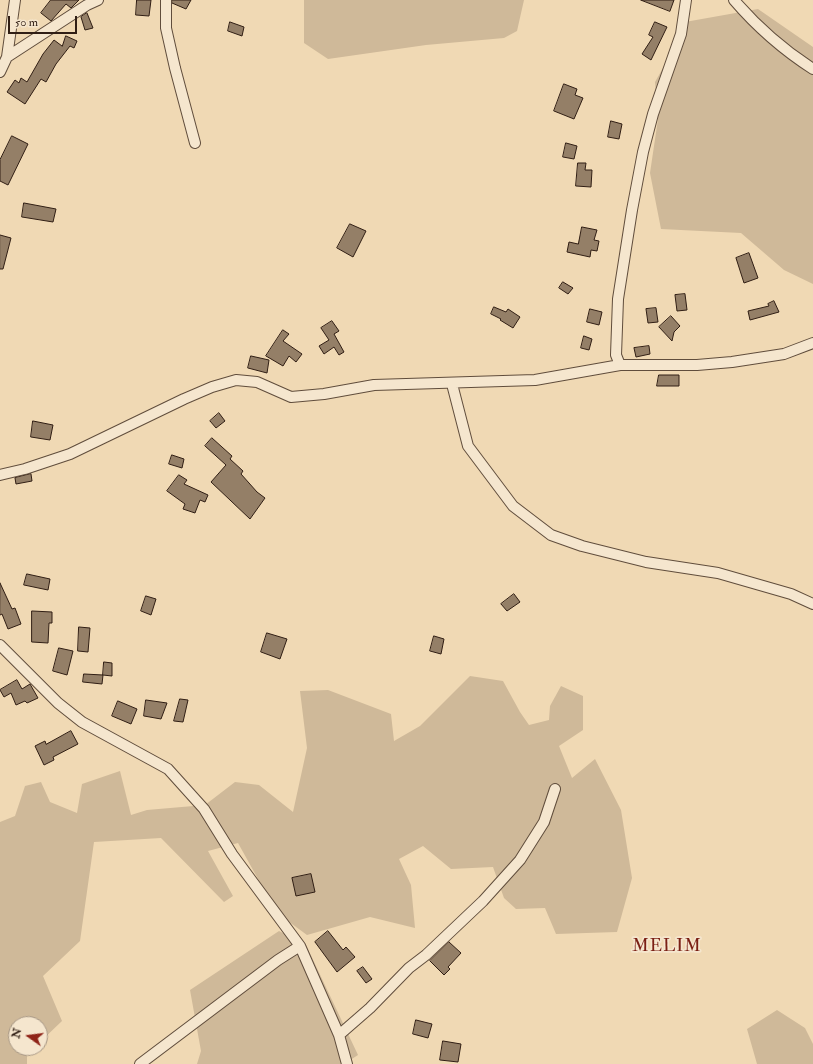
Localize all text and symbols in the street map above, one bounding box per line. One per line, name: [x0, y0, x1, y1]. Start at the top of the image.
scale bar: [10, 8, 79, 34]
text: 50 m: [15, 15, 38, 30]
district label: MELIM: [632, 937, 702, 957]
north arrow: [8, 1016, 48, 1056]
text: N: [9, 1027, 24, 1040]

